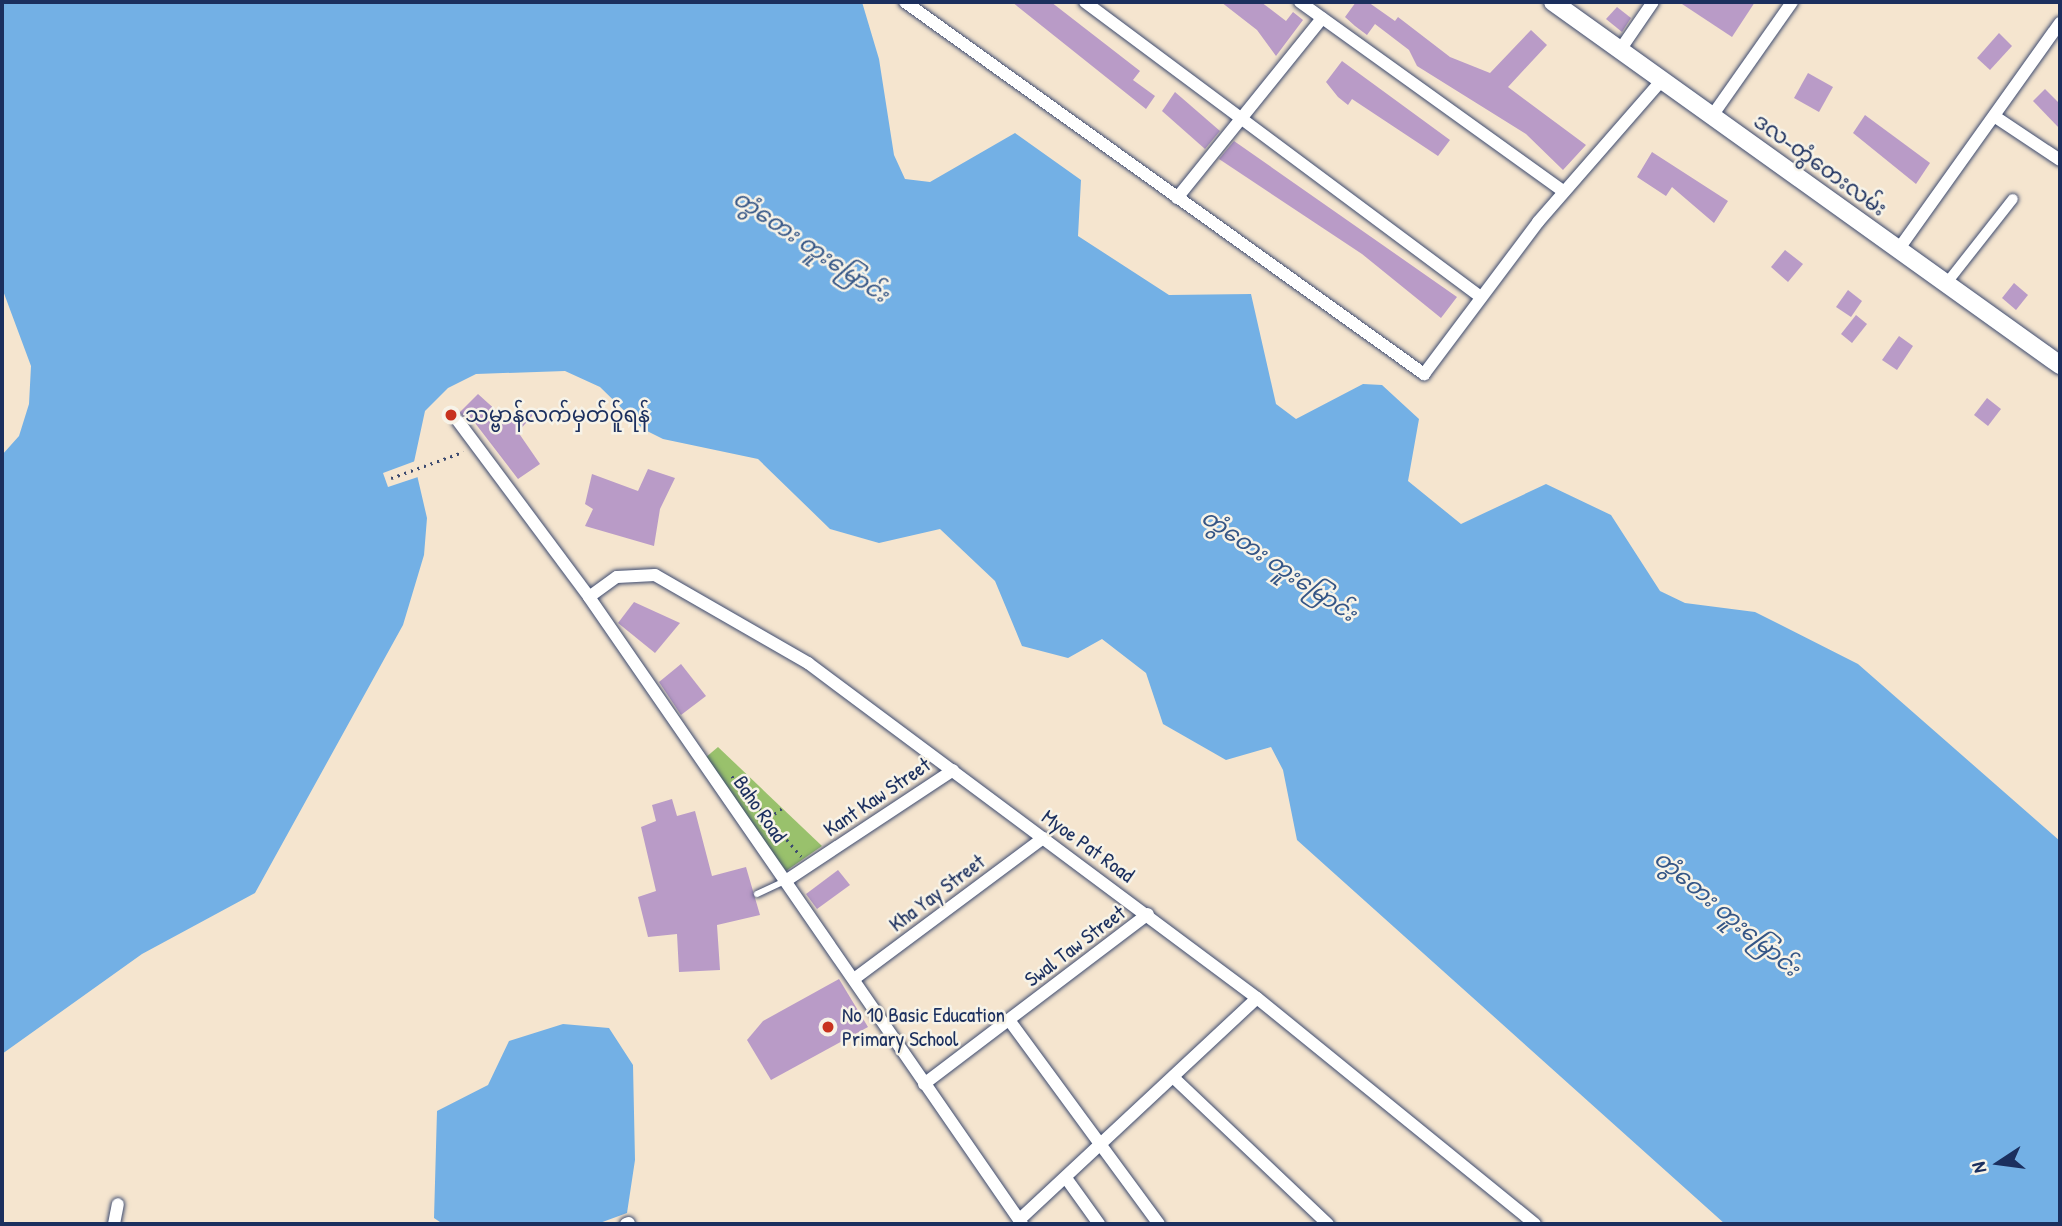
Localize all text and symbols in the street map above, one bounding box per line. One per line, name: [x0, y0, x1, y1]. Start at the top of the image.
street label: ဒလ-တွံတေးလမ်း: [1749, 108, 1891, 222]
water label: တွံတေး တူးမြောင်း: [728, 184, 894, 308]
place label: သမ္ဗာန်လက်မှတ်ဝ်ူရန်: [465, 402, 650, 428]
marker: သမ္ဗာန်လက်မှတ်ဝ်ူရန်: [443, 407, 459, 423]
water label: တွံတေး တူးမြောင်း: [1196, 503, 1362, 627]
street label: Kant Kaw Street: [819, 752, 935, 842]
street label: Baho Road: [728, 771, 792, 847]
street label: Myoe Pat Road: [1037, 804, 1139, 888]
water label: တွံတေး တူးမြောင်း: [1649, 844, 1805, 982]
street label: Kha Yay Street: [884, 849, 990, 937]
street label: Swal Taw Street: [1020, 900, 1130, 992]
place label: No 10 Basic Education Primary School: [842, 1002, 1005, 1052]
marker: No 10 Basic Education Primary School: [820, 1019, 836, 1035]
north arrow: [1964, 1128, 2034, 1198]
text: N: [1965, 1160, 1992, 1176]

